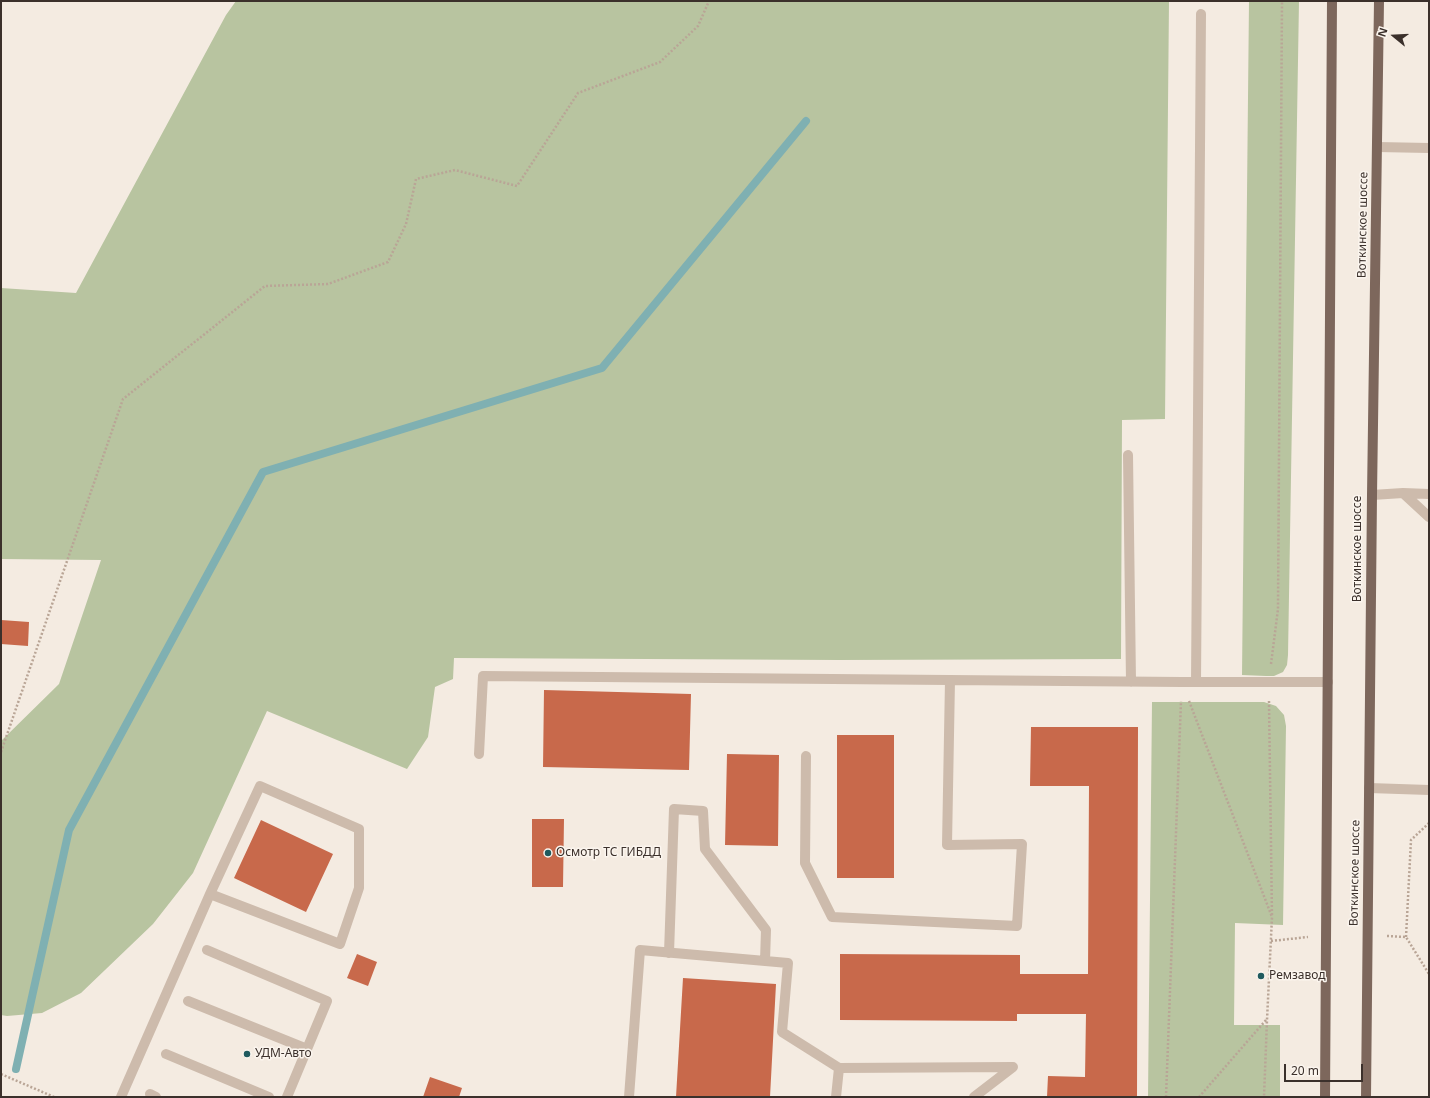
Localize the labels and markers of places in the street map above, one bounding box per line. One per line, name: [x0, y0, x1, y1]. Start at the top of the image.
place label: Осмотр ТС ГИБДД: [556, 846, 661, 860]
marker: Осмотр ТС ГИБДД: [543, 848, 553, 858]
place label: Ремзавод: [1269, 969, 1326, 983]
marker: Ремзавод: [1256, 971, 1266, 981]
place label: УДМ-Авто: [255, 1047, 312, 1061]
marker: УДМ-Авто: [242, 1049, 252, 1059]

